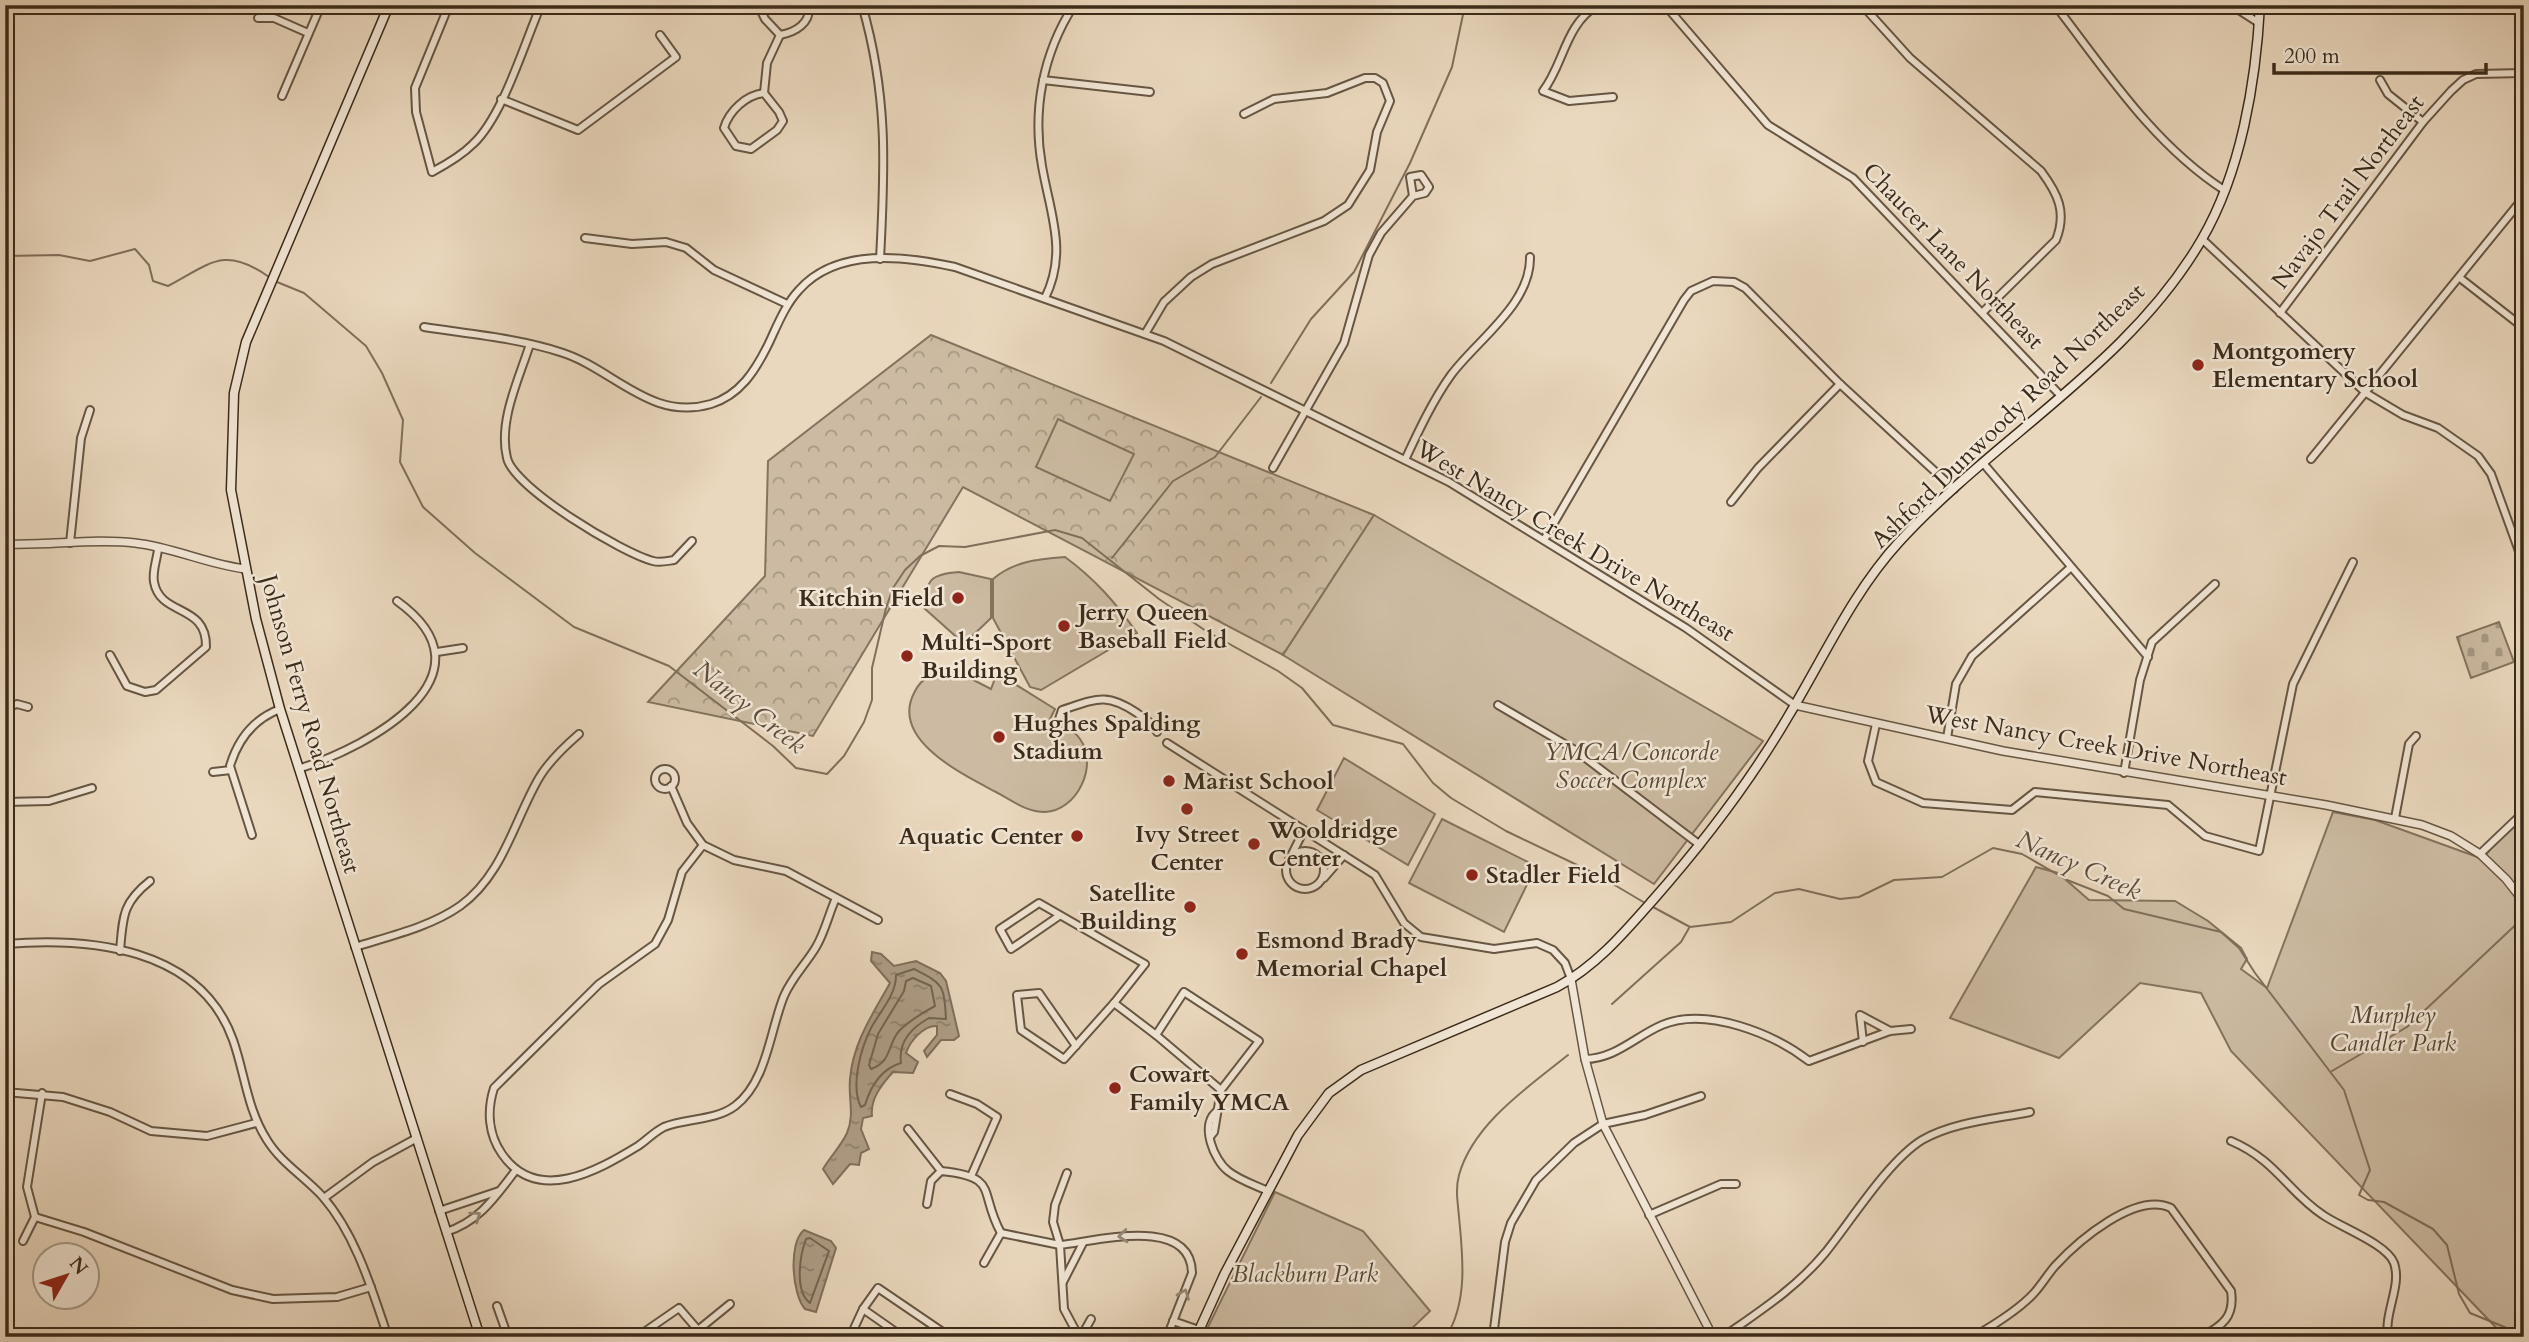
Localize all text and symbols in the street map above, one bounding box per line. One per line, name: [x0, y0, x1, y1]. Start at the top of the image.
scale bar: [2274, 32, 2485, 76]
text: 200 m: [2284, 42, 2340, 71]
street label: Navajo Trail Northeast: [2264, 88, 2432, 296]
street label: Chaucer Lane Northeast: [1855, 155, 2051, 357]
street label: Ashford Dunwoody Road Northeast: [1864, 276, 2152, 556]
place label: Montgomery Elementary School: [2212, 335, 2418, 396]
marker: Montgomery Elementary School: [2190, 357, 2206, 373]
street label: West Nancy Creek Drive Northeast: [1409, 432, 1741, 650]
street label: Johnson Ferry Road Northeast: [251, 568, 369, 878]
place label: Kitchin Field: [799, 582, 944, 615]
marker: Kitchin Field: [950, 590, 966, 606]
place label: Jerry Queen Baseball Field: [1075, 596, 1227, 657]
marker: Jerry Queen Baseball Field: [1056, 618, 1072, 634]
place label: Multi-Sport Building: [921, 626, 1052, 687]
marker: Multi-Sport Building: [899, 648, 915, 664]
water label: Nancy Creek: [687, 652, 814, 762]
street label: West Nancy Creek Drive Northeast: [1922, 698, 2290, 794]
place label: Hughes Spalding Stadium: [1013, 707, 1201, 768]
marker: Hughes Spalding Stadium: [991, 729, 1007, 745]
park label: YMCA/Concorde Soccer Complex: [1544, 736, 1719, 797]
place label: Marist School: [1183, 765, 1334, 798]
marker: Marist School: [1161, 773, 1177, 789]
marker: Ivy Street Center: [1179, 801, 1195, 817]
place label: Wooldridge Center: [1267, 814, 1398, 875]
place label: Ivy Street Center: [1135, 818, 1240, 879]
place label: Aquatic Center: [898, 820, 1063, 853]
water label: Nancy Creek: [2011, 822, 2147, 908]
marker: Aquatic Center: [1069, 828, 1085, 844]
marker: Wooldridge Center: [1246, 836, 1262, 852]
place label: Stadler Field: [1486, 859, 1621, 892]
marker: Stadler Field: [1464, 867, 1480, 883]
place label: Satellite Building: [1080, 877, 1177, 938]
marker: Satellite Building: [1182, 899, 1198, 915]
place label: Esmond Brady Memorial Chapel: [1256, 924, 1447, 985]
marker: Esmond Brady Memorial Chapel: [1234, 946, 1250, 962]
park label: Murphey Candler Park: [2330, 999, 2456, 1060]
place label: Cowart Family YMCA: [1129, 1058, 1290, 1119]
marker: Cowart Family YMCA: [1107, 1080, 1123, 1096]
one-way arrow: [469, 1212, 481, 1224]
one-way arrow: [1117, 1228, 1128, 1243]
north arrow: [32, 1240, 102, 1310]
text: N: [63, 1251, 94, 1281]
park label: Blackburn Park: [1232, 1258, 1378, 1291]
one-way arrow: [1176, 1288, 1190, 1300]

